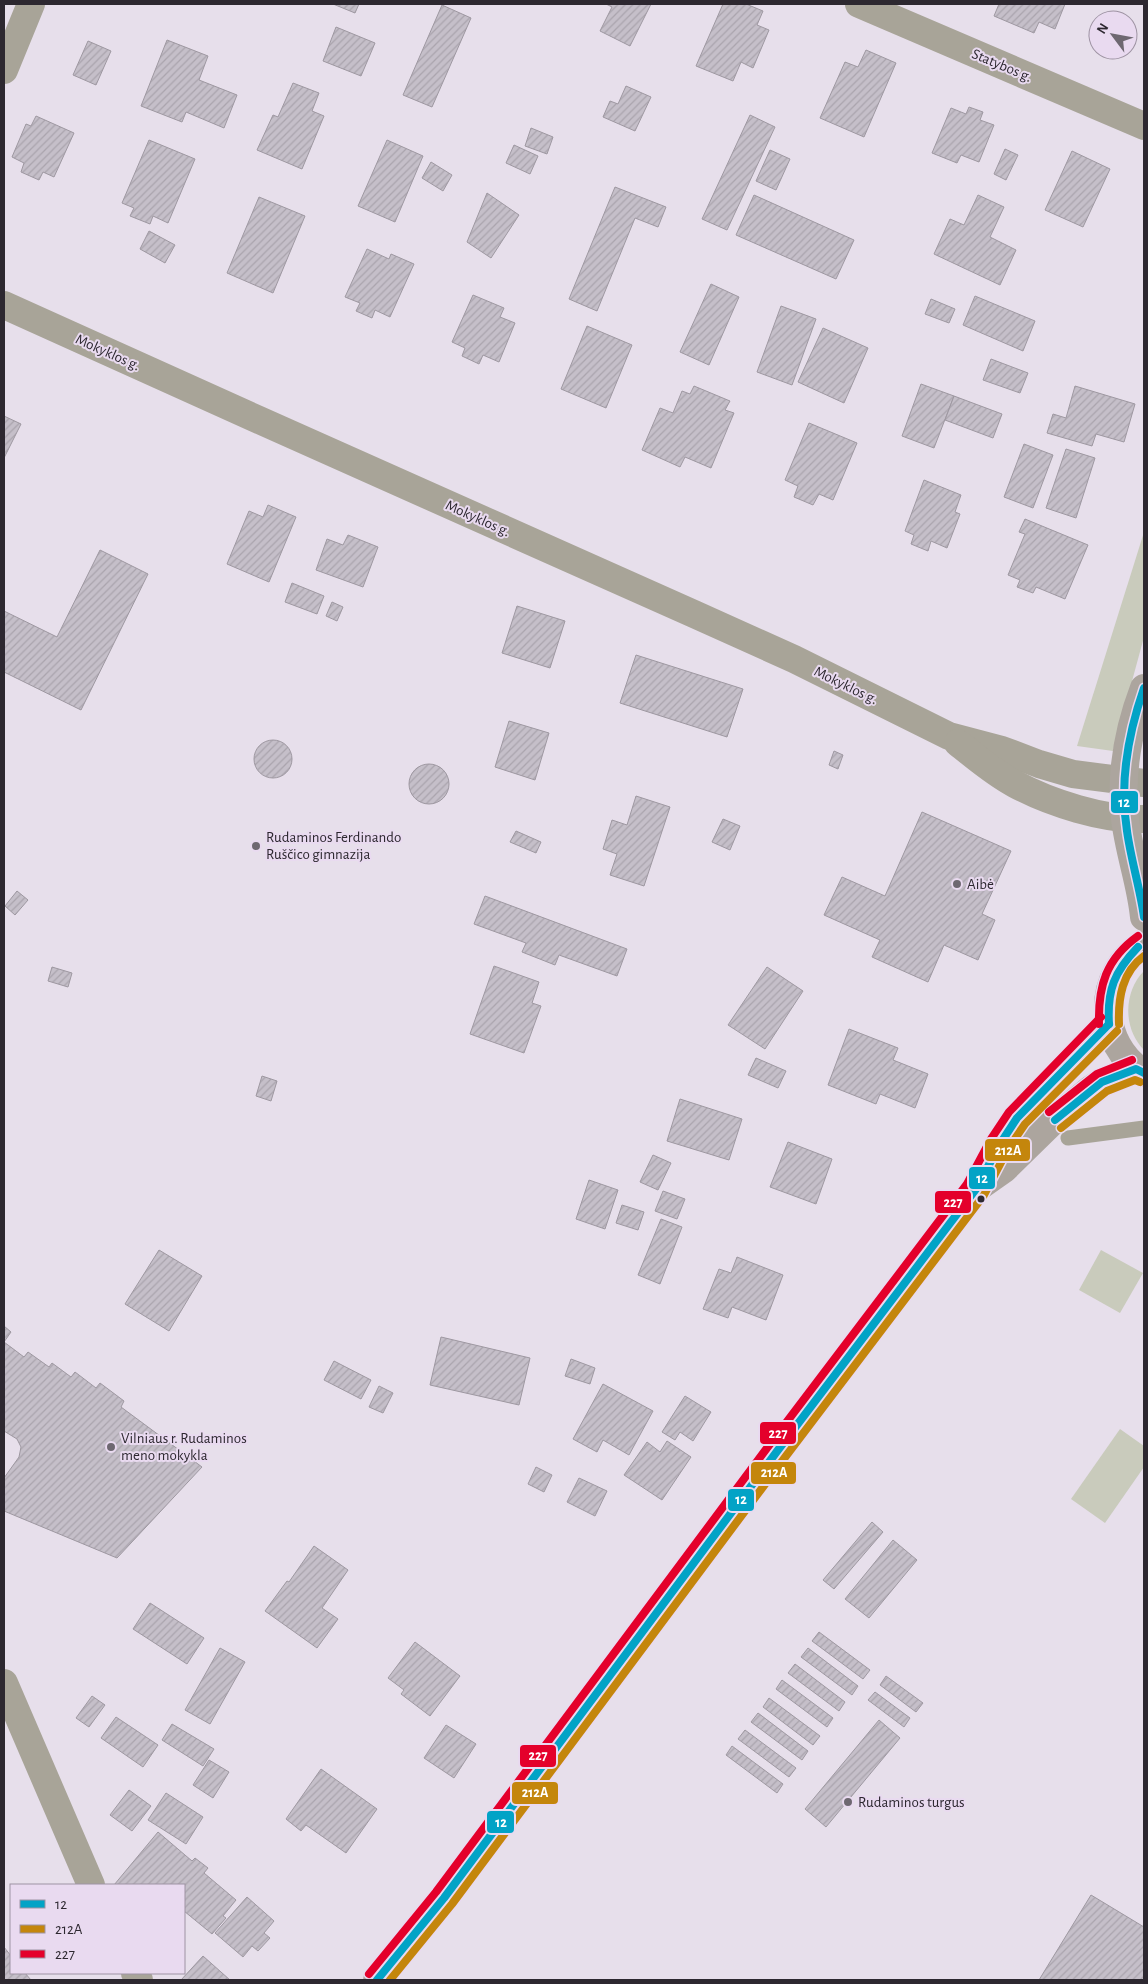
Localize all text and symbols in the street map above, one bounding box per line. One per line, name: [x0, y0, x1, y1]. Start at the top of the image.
north arrow: [1088, 10, 1138, 60]
text: N: [1094, 21, 1111, 36]
street label: Statybos g.: [969, 46, 1034, 85]
street label: Mokyklos g.: [73, 332, 142, 373]
street label: Mokyklos g.: [443, 498, 512, 539]
street label: Mokyklos g.: [812, 664, 880, 707]
line badge: 12: [1110, 790, 1139, 814]
text: 12: [1118, 796, 1130, 810]
place label: Rudaminos Ferdinando Ruščico gimnazija: [266, 830, 401, 862]
marker: Rudaminos Ferdinando Ruščico gimnazija: [250, 840, 262, 852]
place label: Aibė: [967, 877, 994, 892]
marker: Aibė: [951, 878, 963, 890]
line badge: 212A: [984, 1138, 1031, 1162]
text: 212A: [995, 1144, 1022, 1158]
line badge: 12: [968, 1166, 996, 1190]
text: 12: [976, 1172, 988, 1186]
line badge: 227: [934, 1190, 972, 1214]
unlabelled marker: [976, 1194, 986, 1204]
text: 227: [943, 1196, 963, 1210]
line badge: 227: [759, 1421, 797, 1445]
text: 227: [768, 1427, 788, 1441]
place label: Vilniaus r. Rudaminos meno mokykla: [121, 1431, 247, 1463]
marker: Vilniaus r. Rudaminos meno mokykla: [105, 1441, 117, 1453]
line badge: 212A: [750, 1461, 797, 1485]
text: 212A: [761, 1466, 788, 1480]
line badge: 12: [727, 1488, 755, 1512]
text: 12: [735, 1493, 747, 1507]
line badge: 227: [519, 1744, 557, 1768]
text: 227: [528, 1749, 548, 1763]
line badge: 212A: [511, 1781, 559, 1805]
text: 212A: [522, 1786, 549, 1800]
place label: Rudaminos turgus: [858, 1795, 965, 1810]
marker: Rudaminos turgus: [842, 1796, 854, 1808]
line badge: 12: [486, 1810, 515, 1834]
text: 12: [495, 1816, 507, 1830]
legend: [10, 1884, 185, 1974]
text: 12: [55, 1897, 67, 1912]
text: 212A: [55, 1922, 83, 1937]
text: 227: [55, 1947, 75, 1962]

